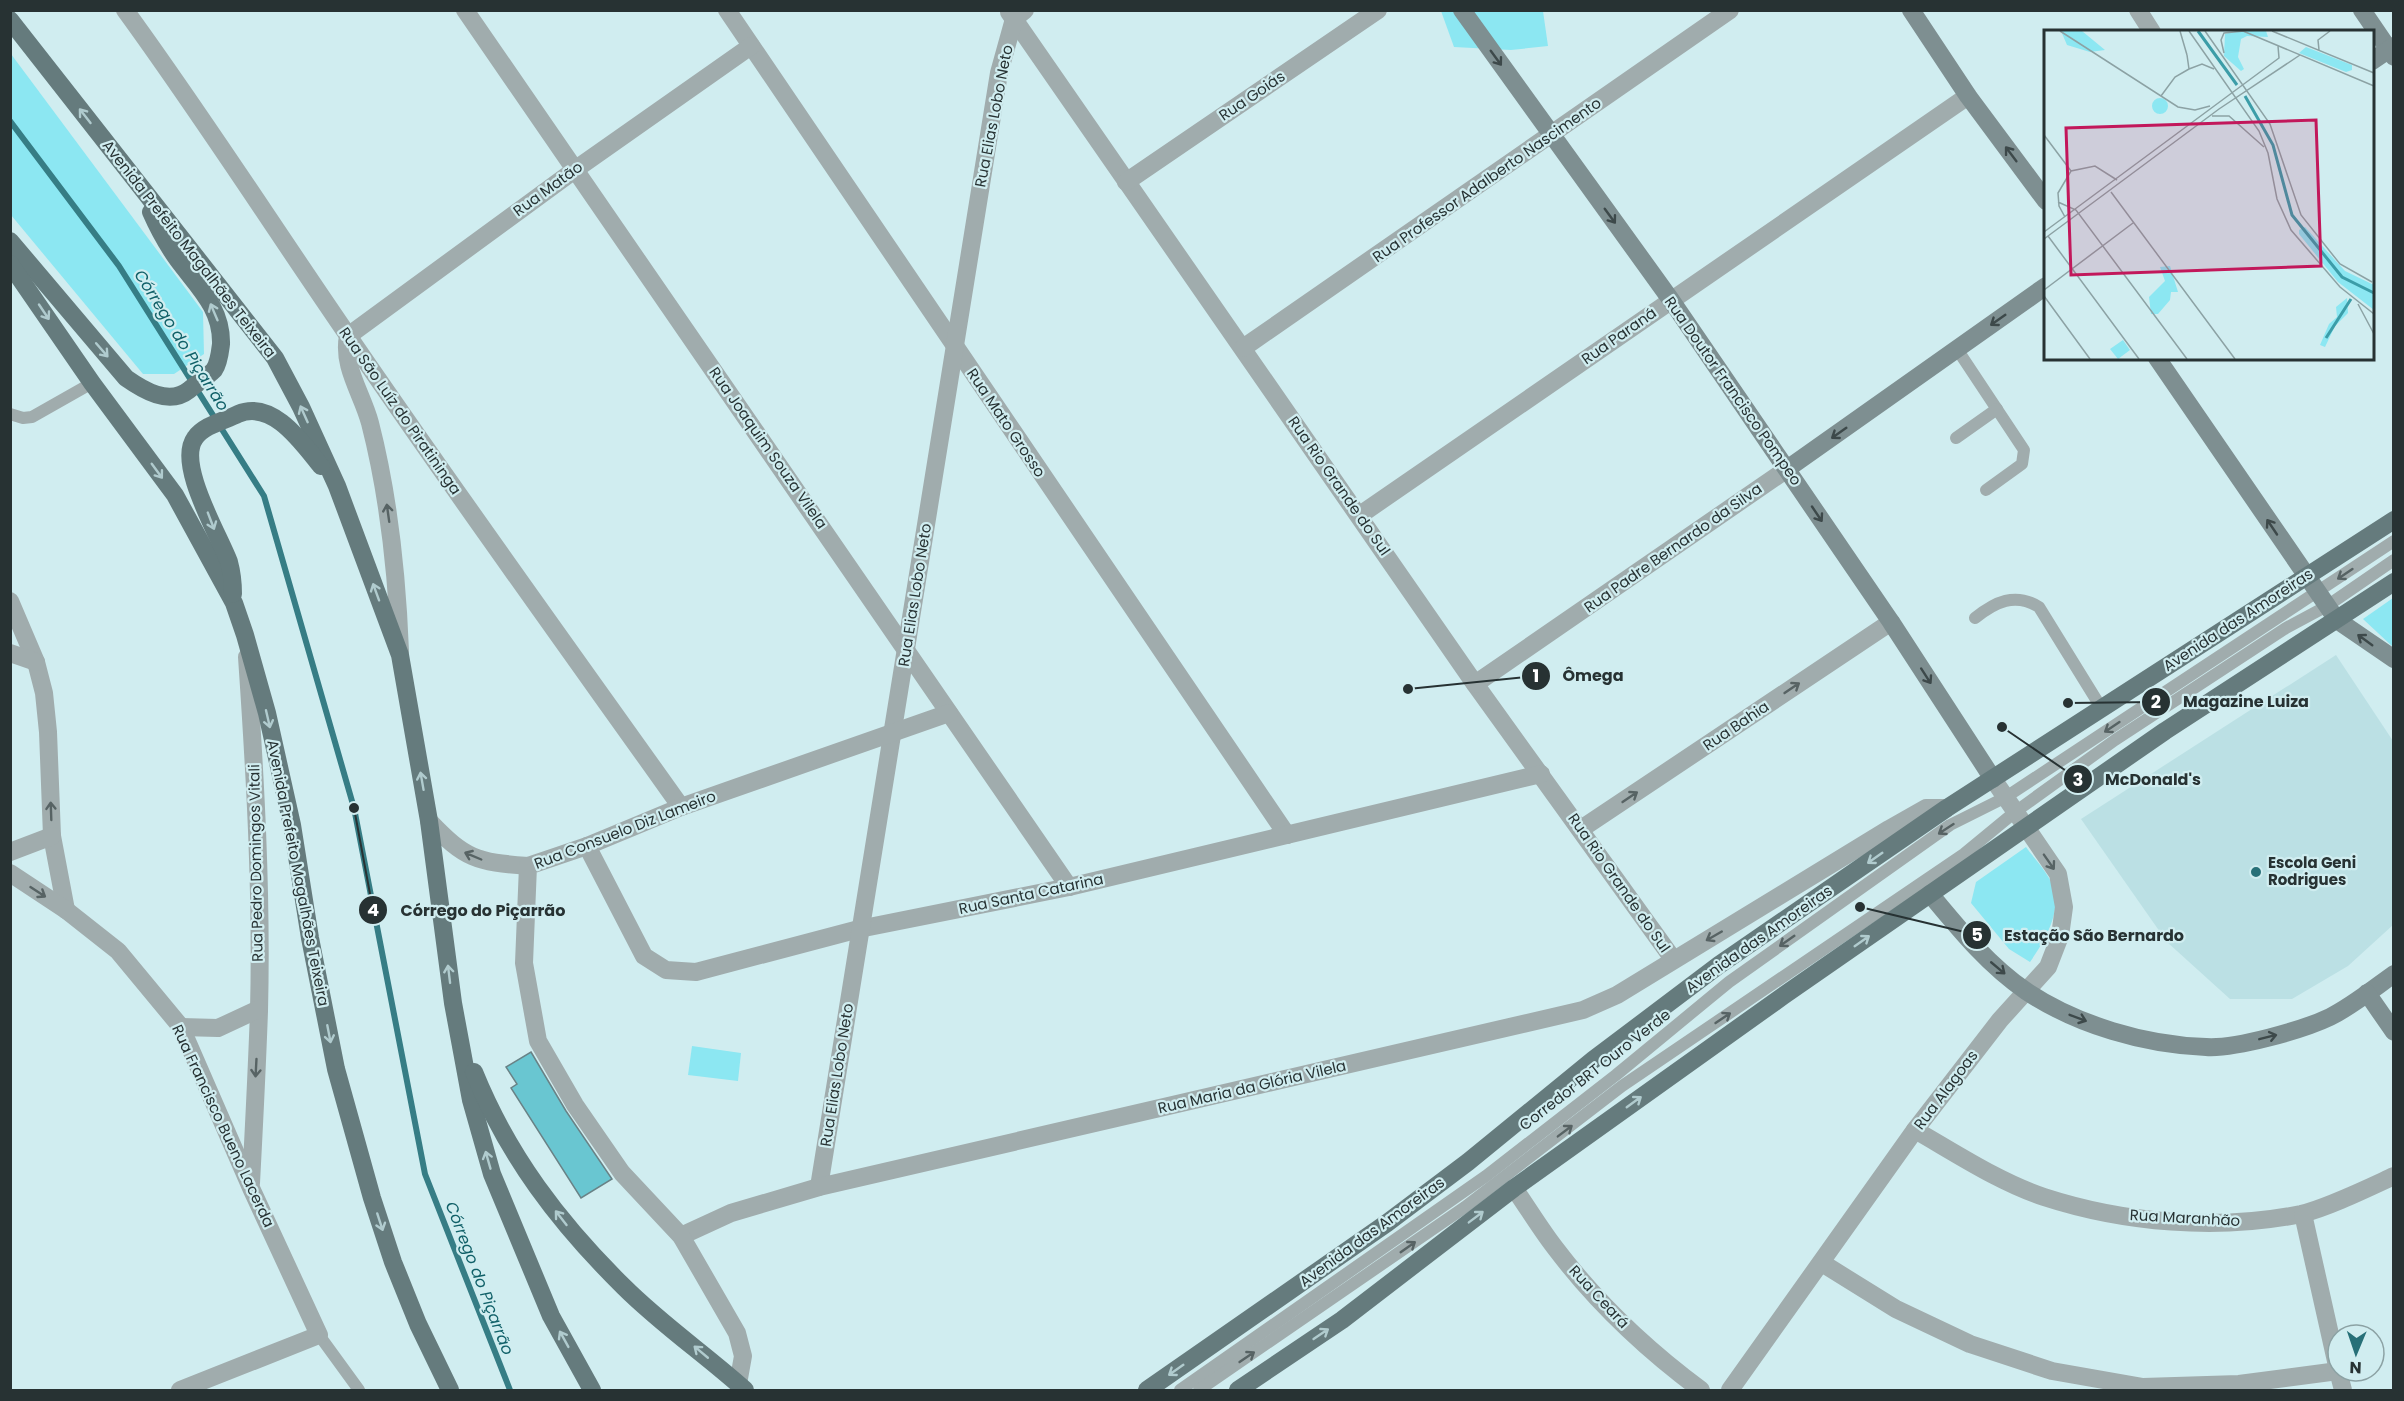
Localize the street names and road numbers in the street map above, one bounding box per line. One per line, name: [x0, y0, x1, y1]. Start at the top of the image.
street label: Rua Elias Lobo Neto: [969, 43, 1018, 189]
street label: Rua Goiás: [1214, 66, 1289, 125]
street label: Rua Professor Adalberto Nascimento: [1368, 92, 1605, 267]
street label: Avenida Prefeito Magalhães Teixeira: [98, 135, 281, 362]
street label: Rua Matão: [509, 156, 587, 221]
street label: Rua Doutor Francisco Pompeo: [1660, 292, 1807, 489]
street label: Rua Paraná: [1577, 302, 1660, 369]
street label: Rua São Luíz do Piratininga: [334, 323, 466, 499]
street label: Rua Joaquim Souza Vilela: [704, 363, 832, 533]
street label: Rua Mato Grosso: [962, 364, 1051, 481]
street label: Rua Rio Grande do Sul: [1283, 412, 1395, 560]
street label: Rua Padre Bernardo da Silva: [1579, 478, 1766, 617]
street label: Rua Elias Lobo Neto: [893, 522, 936, 668]
street label: Avenida das Amoreiras: [2159, 563, 2317, 676]
street label: Rua Bahia: [1698, 696, 1773, 755]
street label: Avenida Prefeito Magalhães Teixeira: [262, 738, 335, 1008]
street label: Rua Pedro Domingos Vitali: [243, 764, 268, 962]
street label: Rua Consuelo Diz Lameiro: [531, 785, 719, 874]
street label: Rua Rio Grande do Sul: [1563, 809, 1675, 957]
street label: Rua Santa Catarina: [957, 868, 1105, 919]
street label: Avenida das Amoreiras: [1681, 880, 1836, 997]
street label: Rua Elias Lobo Neto: [815, 1002, 858, 1148]
street label: Corredor BRT Ouro Verde: [1515, 1004, 1675, 1135]
street label: Rua Francisco Bueno Lacerda: [167, 1021, 280, 1231]
street label: Rua Alagoas: [1909, 1046, 1983, 1134]
street label: Rua Maria da Glória Vilela: [1156, 1055, 1348, 1118]
street label: Avenida das Amoreiras: [1295, 1172, 1449, 1291]
street label: Rua Maranhão: [2129, 1204, 2241, 1231]
street label: Rua Ceará: [1565, 1260, 1634, 1333]

